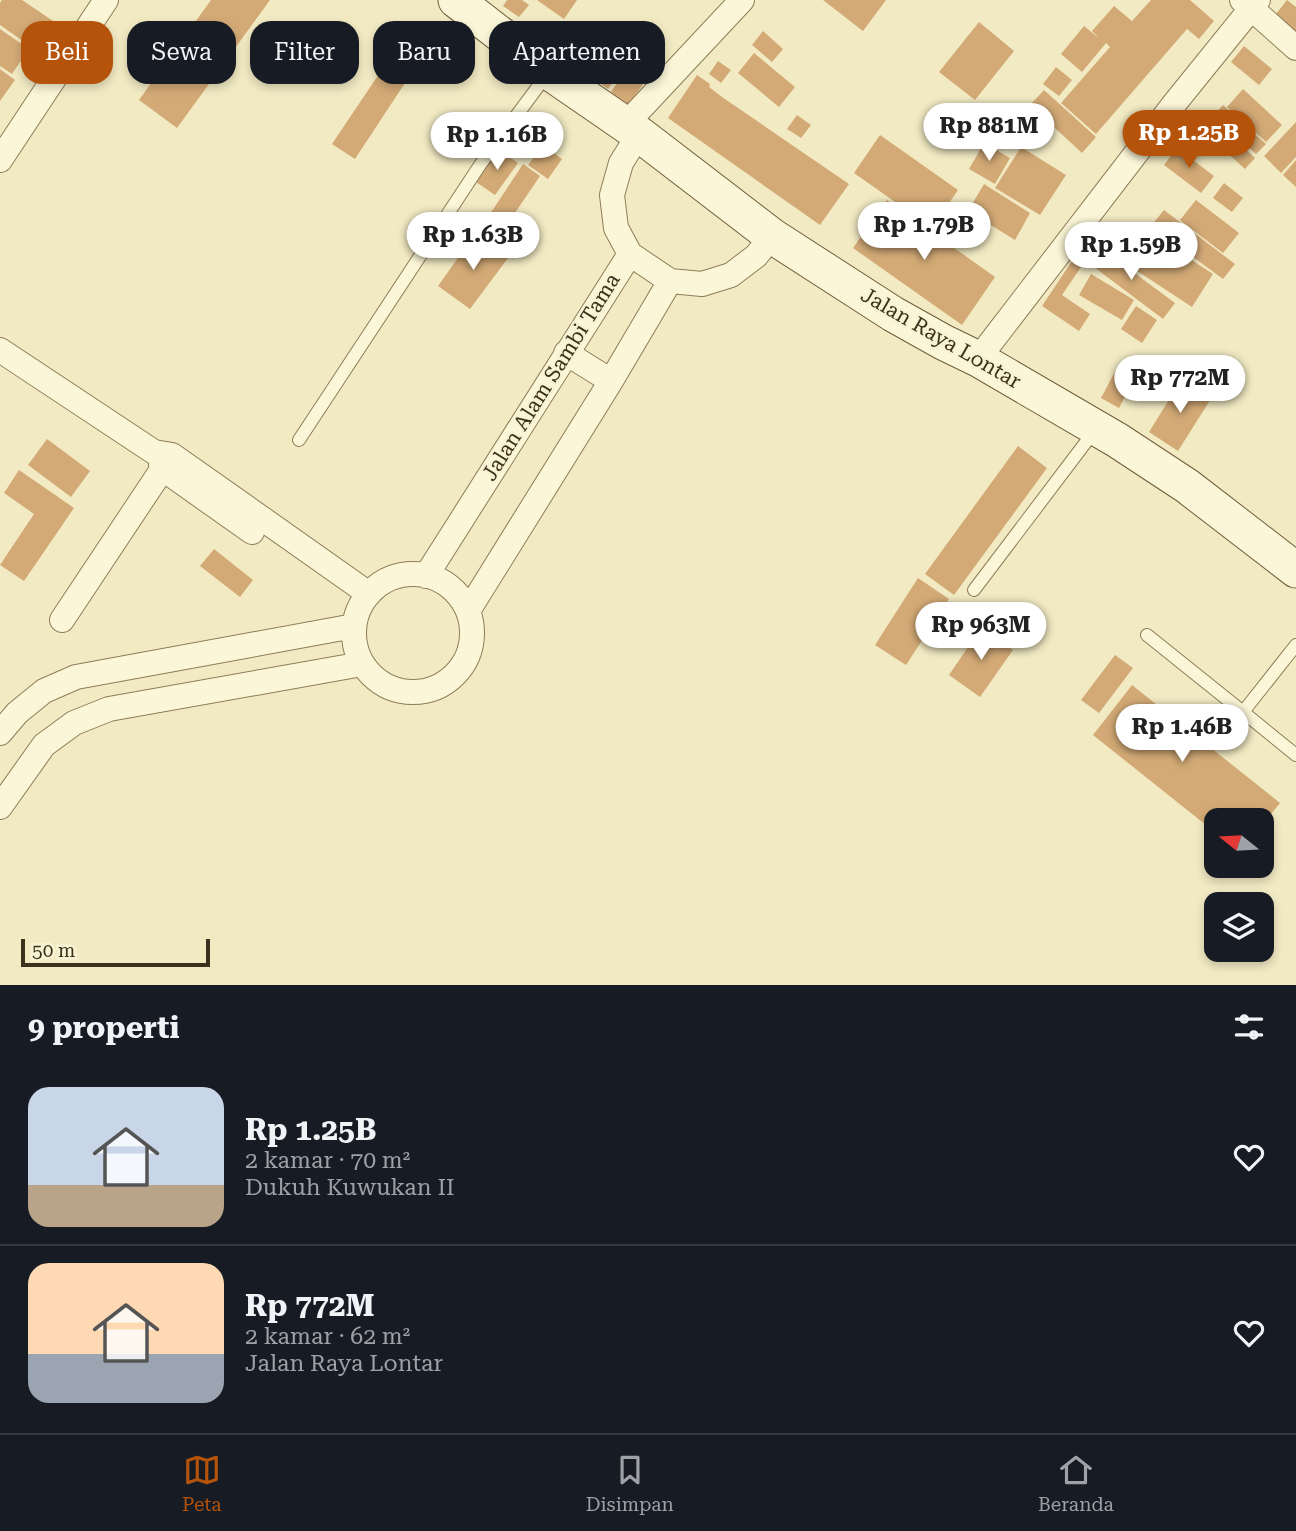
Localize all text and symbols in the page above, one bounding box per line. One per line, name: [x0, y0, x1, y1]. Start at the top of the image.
chip: Beli: [21, 21, 113, 84]
chip: Sewa: [127, 21, 236, 84]
chip: Filter: [250, 21, 359, 84]
chip: Baru: [373, 21, 475, 84]
chip: Apartemen: [489, 21, 665, 84]
pin: Rp 881M: [924, 104, 1054, 163]
pin: Rp 1.25B: [1117, 110, 1261, 170]
text: Rp 881M: [939, 112, 1039, 139]
pin: Rp 1.16B: [425, 113, 569, 172]
text: Rp 1.25B: [1139, 119, 1239, 146]
text: Rp 1.16B: [447, 121, 547, 148]
pin: Rp 1.79B: [852, 202, 996, 262]
text: Rp 1.79B: [874, 211, 974, 238]
pin: Rp 1.63B: [401, 212, 545, 272]
text: Rp 1.63B: [423, 221, 523, 248]
pin: Rp 1.59B: [1059, 222, 1203, 282]
text: Rp 1.59B: [1081, 231, 1181, 258]
street label: Jalan Alam Sambi Tama: [477, 268, 625, 485]
street label: Jalan Raya Lontar: [857, 282, 1026, 394]
pin: Rp 772M: [1115, 356, 1245, 415]
text: Rp 772M: [1130, 364, 1230, 391]
pin: Rp 963M: [916, 602, 1046, 662]
text: Rp 963M: [931, 611, 1031, 638]
pin: Rp 1.46B: [1110, 704, 1254, 764]
text: Rp 1.46B: [1132, 713, 1232, 740]
north arrow: [1204, 808, 1274, 878]
map controls: [1204, 808, 1274, 962]
button: layers: [1204, 892, 1274, 962]
scale bar: [21, 936, 210, 968]
text: 50 m: [32, 939, 75, 962]
icon: filters: [1230, 1008, 1268, 1046]
text: 9 properti: [28, 1010, 179, 1045]
text: Rp 1.25B: [245, 1112, 377, 1147]
icon: home: [84, 1115, 168, 1199]
icon: heart: [1230, 1138, 1268, 1176]
text: 2 kamar · 70 m²: [245, 1147, 410, 1174]
text: Dukuh Kuwukan II: [245, 1174, 455, 1201]
text: Rp 772M: [245, 1288, 374, 1323]
icon: home: [84, 1291, 168, 1375]
icon: heart: [1230, 1314, 1268, 1352]
text: 2 kamar · 62 m²: [245, 1323, 410, 1350]
text: Jalan Raya Lontar: [245, 1350, 443, 1377]
tab: Peta: [182, 1451, 222, 1516]
tab: Disimpan: [586, 1451, 674, 1516]
tab: Beranda: [1038, 1451, 1114, 1516]

